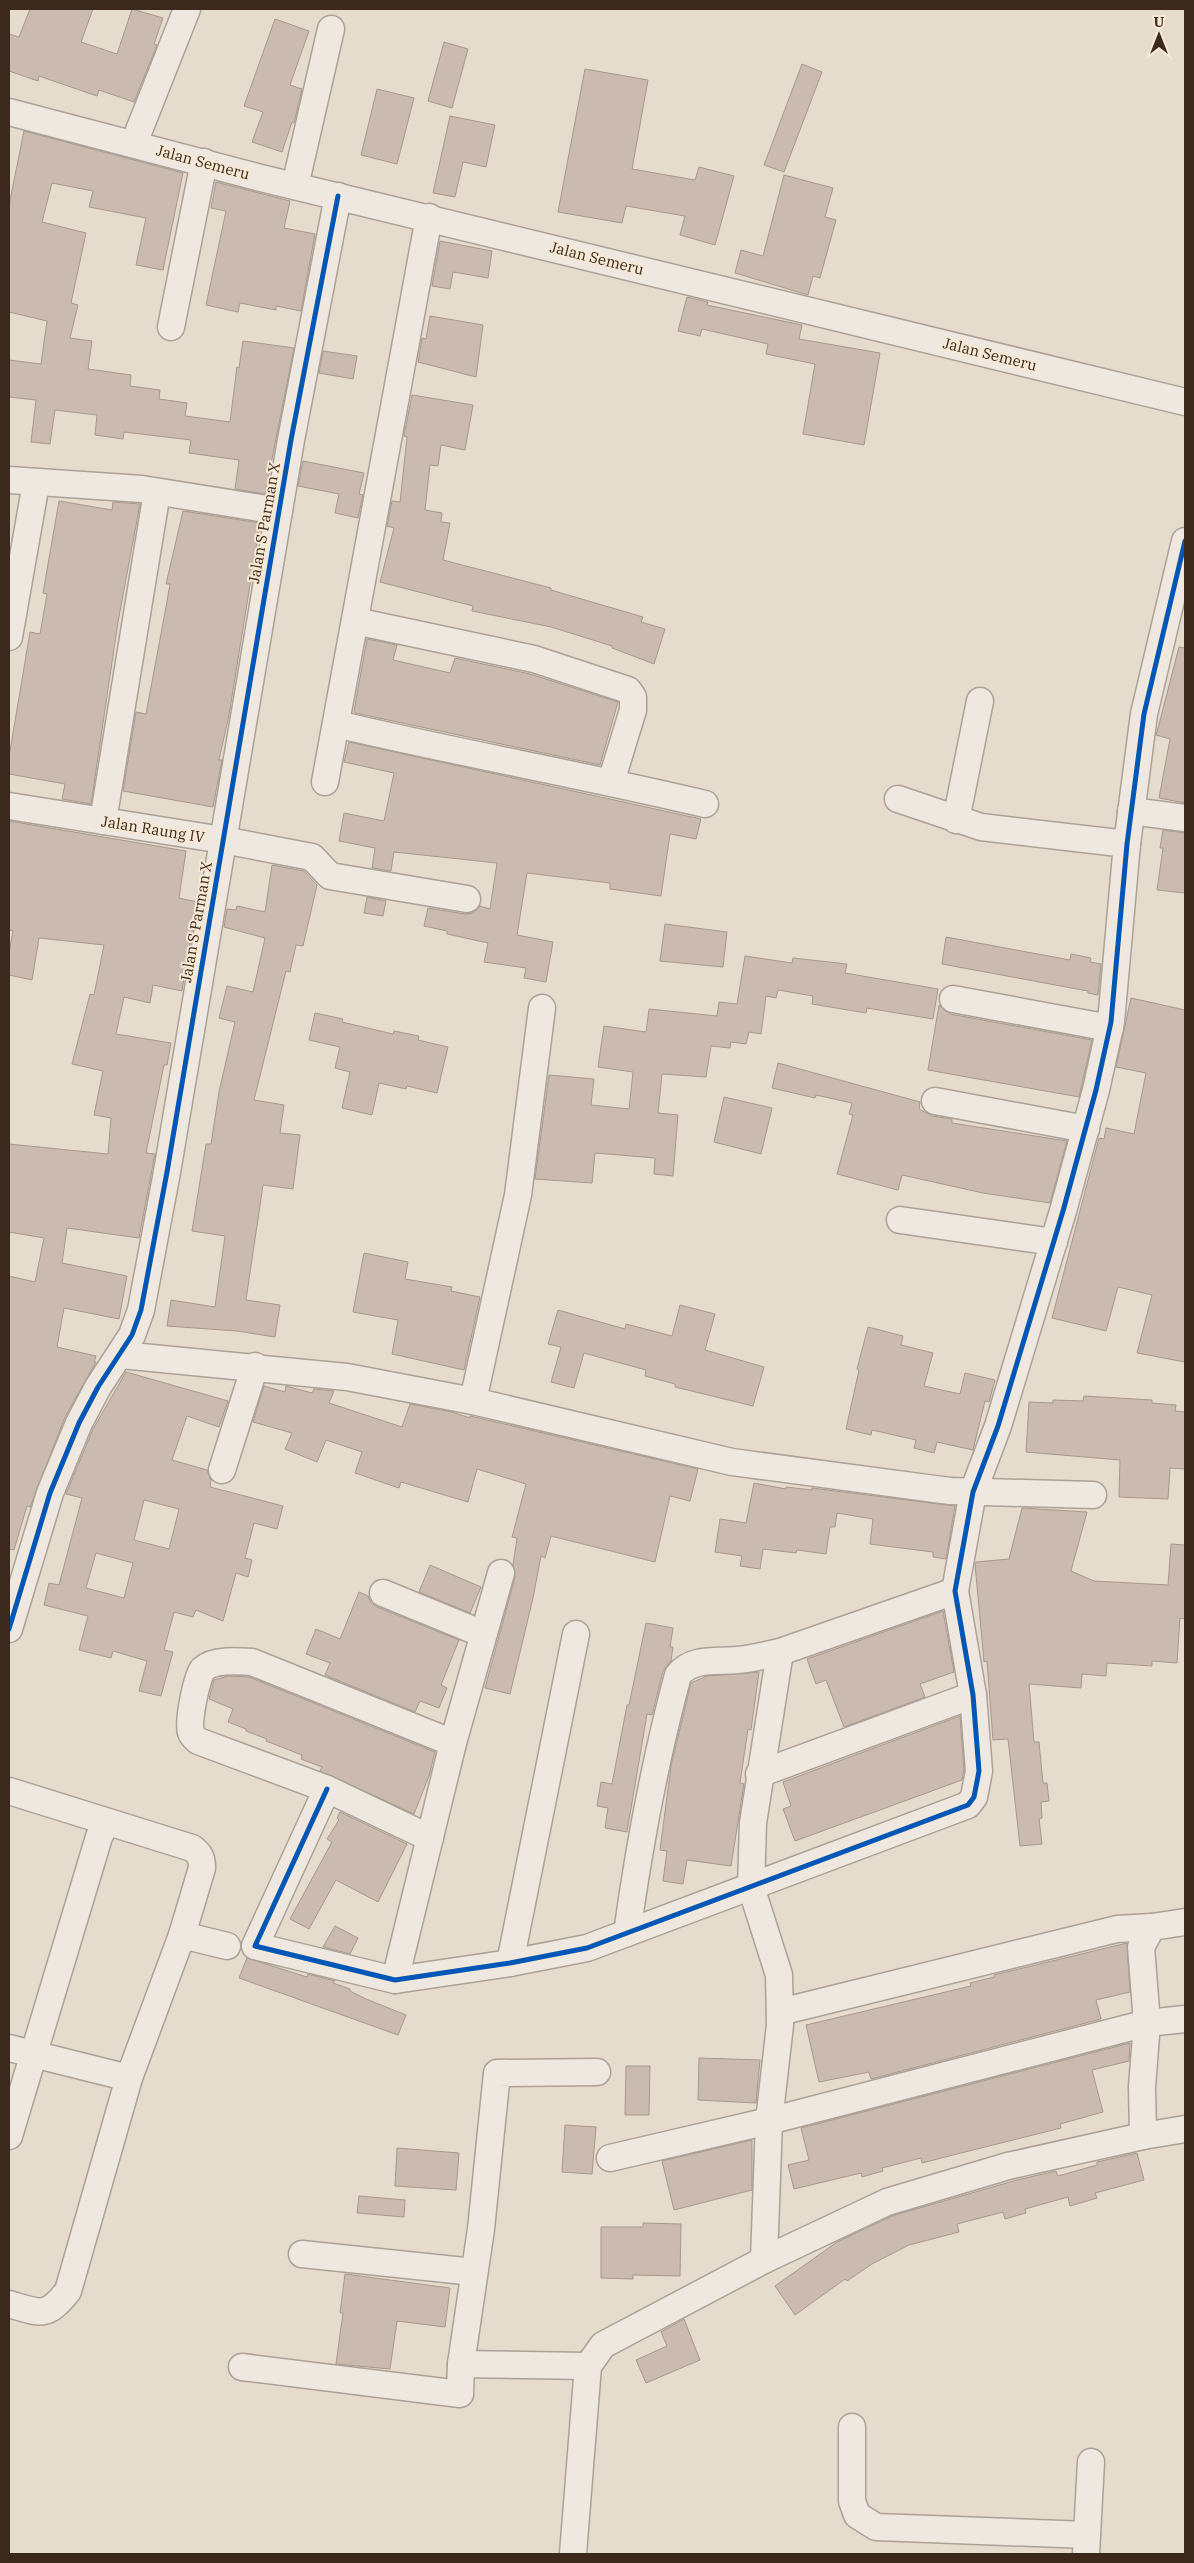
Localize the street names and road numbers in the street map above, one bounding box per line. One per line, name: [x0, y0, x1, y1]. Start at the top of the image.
street label: Jalan Semeru: [154, 140, 252, 184]
street label: Jalan Semeru: [548, 237, 646, 279]
street label: Jalan Semeru: [941, 333, 1039, 375]
street label: Jalan S Parman X: [244, 461, 284, 585]
street label: Jalan Raung IV: [100, 811, 206, 847]
street label: Jalan S Parman X: [176, 860, 216, 984]

